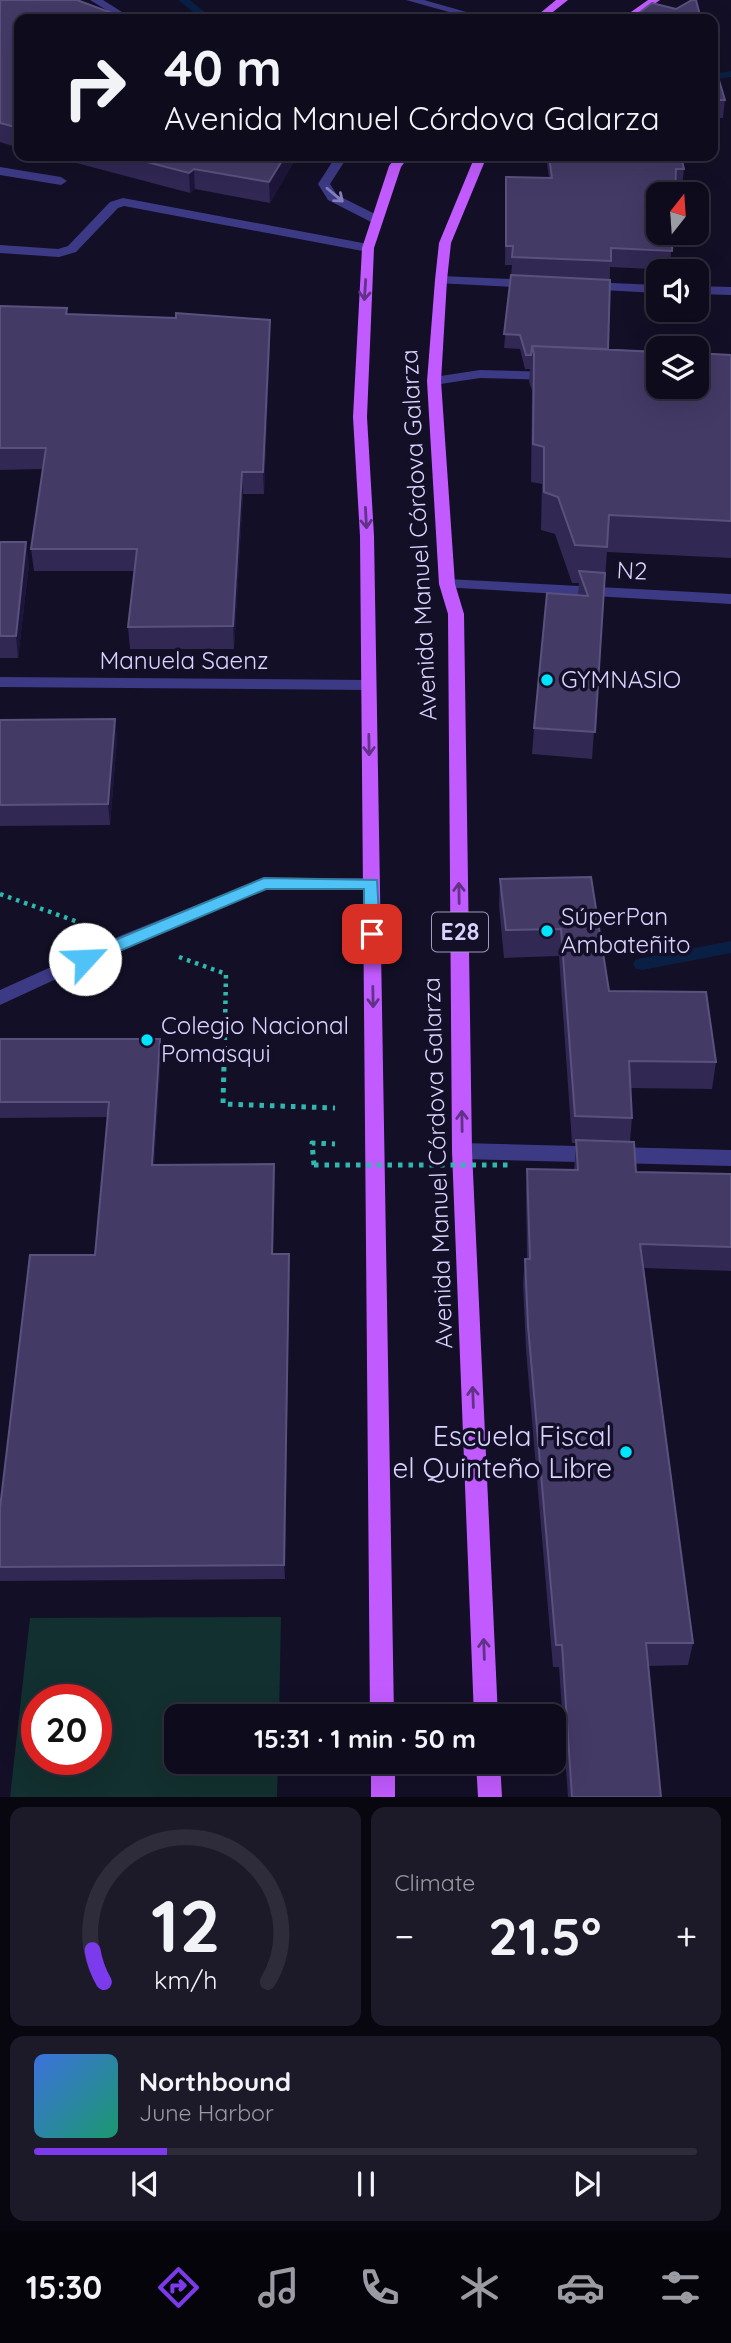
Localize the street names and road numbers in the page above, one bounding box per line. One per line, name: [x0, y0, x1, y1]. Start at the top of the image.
street label: Avenida Manuel Córdova Galarza: [393, 349, 443, 721]
street label: N2: [616, 554, 648, 586]
street label: Manuela Saenz: [99, 645, 269, 675]
road number: E28: [432, 912, 488, 951]
street label: Avenida Manuel Córdova Galarza: [416, 977, 458, 1349]

